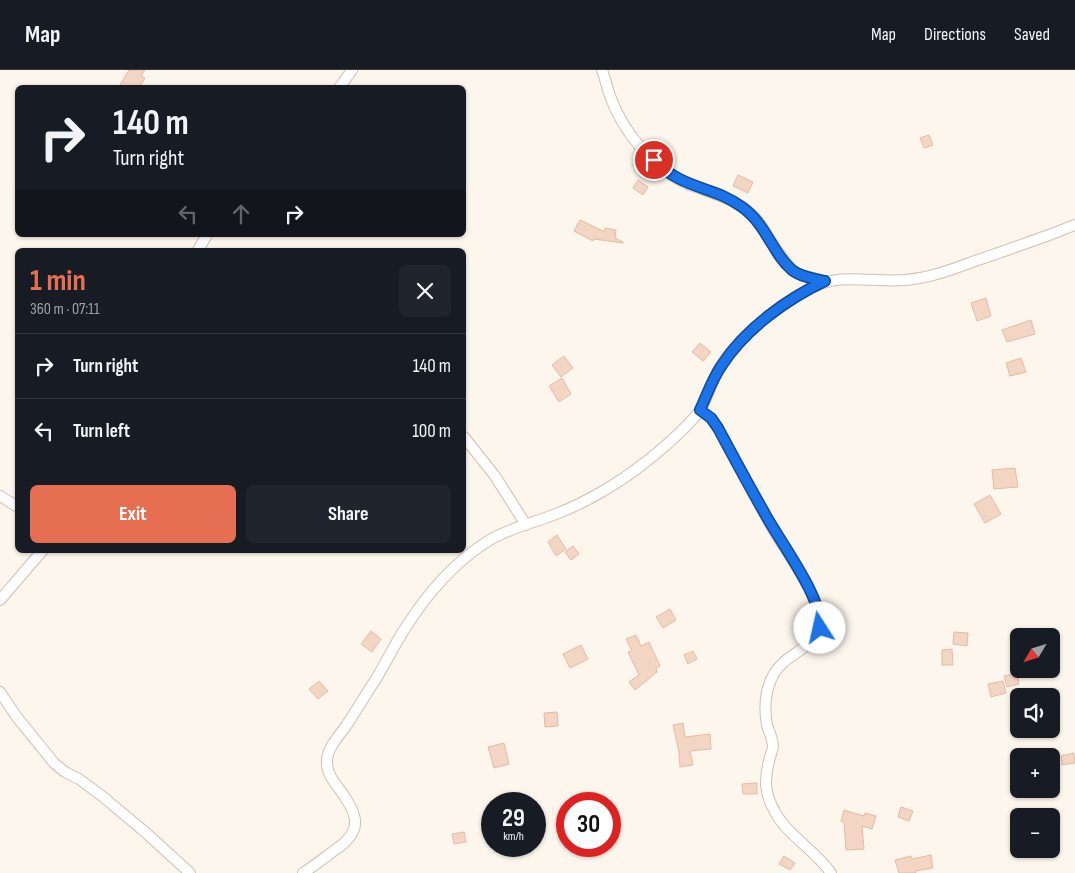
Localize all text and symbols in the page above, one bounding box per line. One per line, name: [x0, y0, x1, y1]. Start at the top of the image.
text: Map: [25, 20, 60, 49]
text: Map: [871, 24, 896, 45]
text: Directions: [924, 24, 986, 45]
text: Saved: [1014, 24, 1050, 45]
text: 140 m: [113, 102, 189, 145]
icon: right: [30, 105, 95, 170]
pin: [633, 139, 675, 181]
text: Turn right: [113, 145, 184, 172]
icon: arrive: [640, 146, 668, 174]
icon: left: [174, 200, 202, 228]
icon: ahead: [227, 200, 255, 228]
icon: right: [280, 200, 308, 228]
text: 1 min: [30, 263, 86, 299]
button: close: [399, 265, 451, 317]
text: 360 m · 07:11: [30, 300, 100, 319]
icon: right: [30, 352, 58, 380]
text: Turn right: [73, 355, 138, 378]
text: 140 m: [413, 355, 451, 378]
icon: left: [30, 417, 58, 445]
text: Turn left: [73, 420, 130, 443]
text: 100 m: [412, 420, 451, 443]
button: Exit: [30, 485, 236, 543]
button: Share: [246, 485, 451, 543]
position arrow: [793, 601, 845, 653]
north arrow: [1010, 628, 1060, 678]
map controls: [1010, 628, 1060, 858]
button: sound: [1010, 688, 1060, 738]
button: +: [1010, 748, 1060, 798]
speed limit sign: 30: [556, 792, 621, 857]
text: 29: [502, 803, 525, 834]
button: −: [1010, 808, 1060, 858]
text: km/h: [503, 829, 524, 844]

